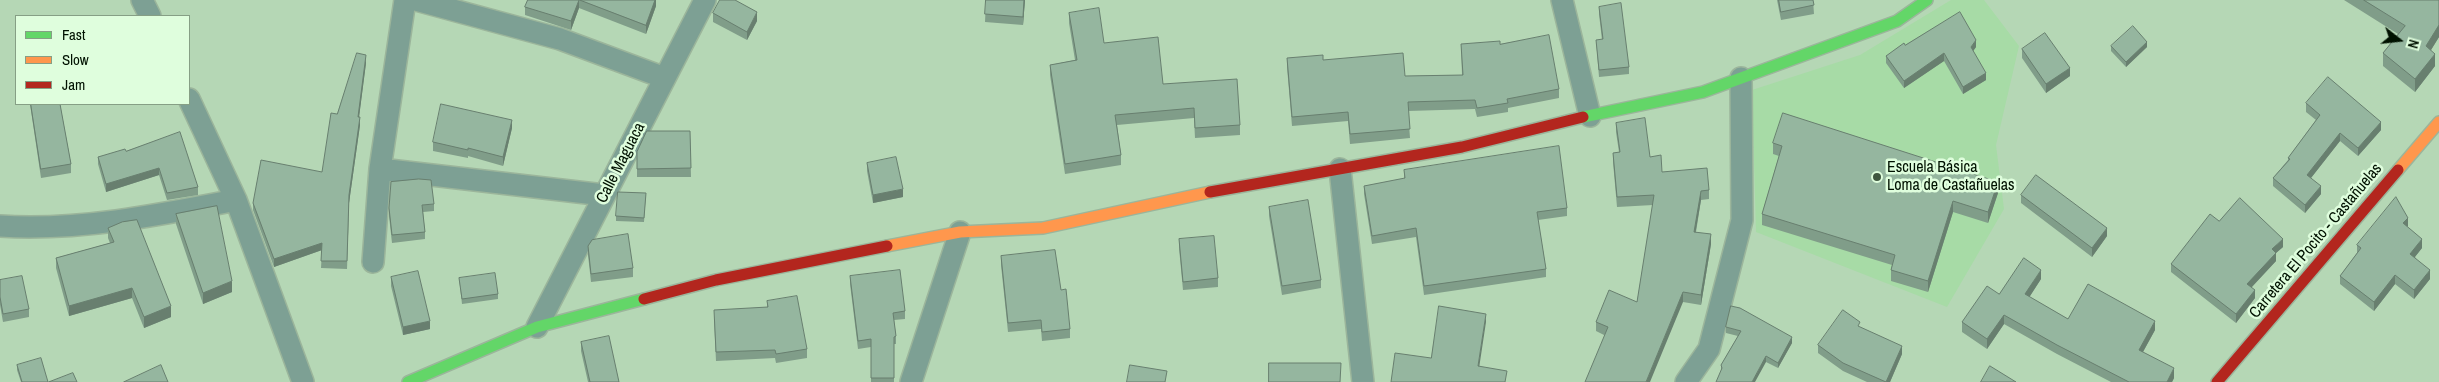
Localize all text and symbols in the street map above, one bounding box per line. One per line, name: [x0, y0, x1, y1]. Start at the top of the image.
legend: [15, 15, 190, 105]
north arrow: [2374, 15, 2424, 65]
text: Fast: [62, 24, 85, 45]
text: N: [2404, 38, 2423, 51]
text: Slow: [62, 49, 89, 70]
text: Jam: [62, 74, 85, 95]
street label: Calle Maguaca: [593, 120, 649, 206]
place label: Escuela Básica Loma de Castañuelas: [1887, 158, 2015, 196]
street label: Carretera El Pocito - Castañuelas: [2246, 160, 2386, 322]
marker: Escuela Básica Loma de Castañuelas: [1871, 171, 1883, 183]

